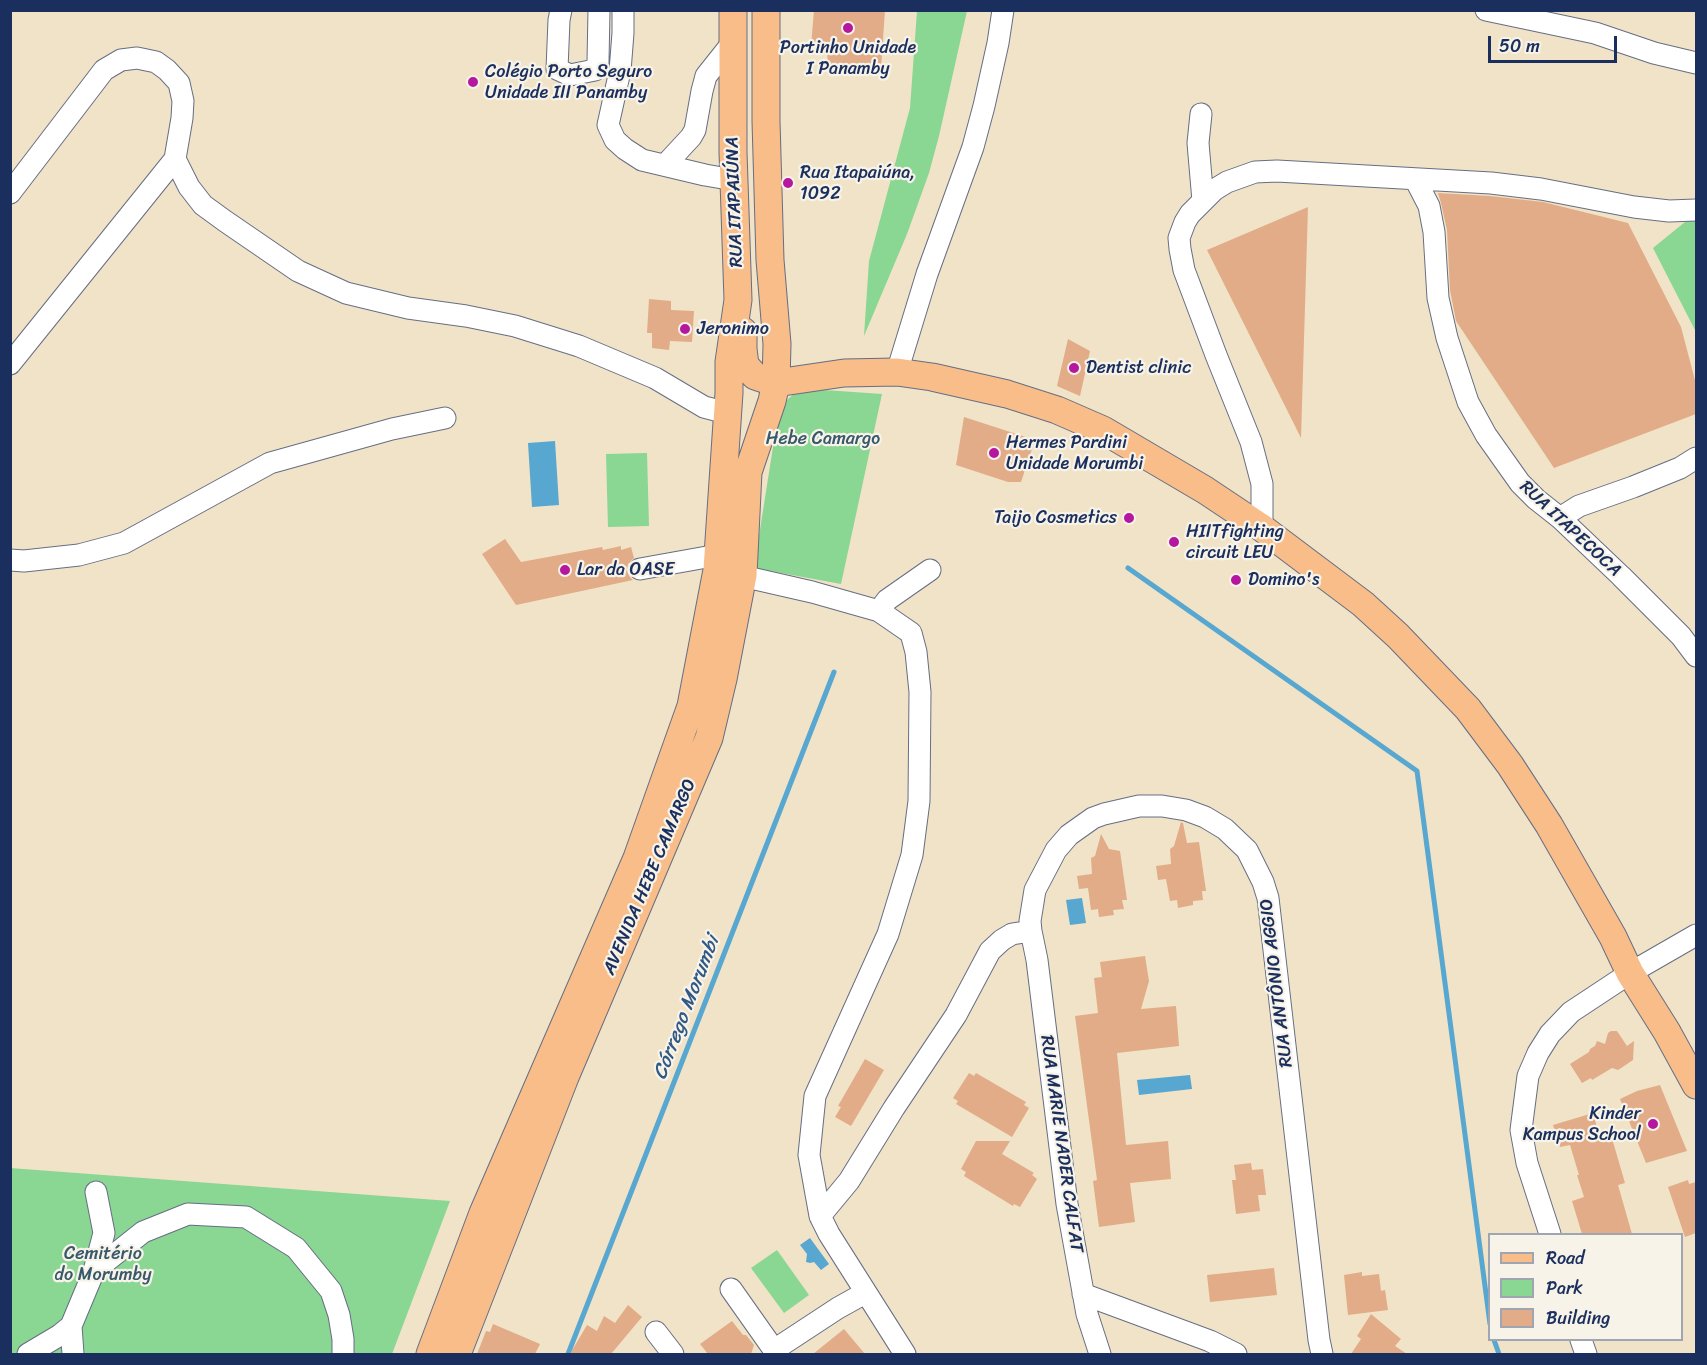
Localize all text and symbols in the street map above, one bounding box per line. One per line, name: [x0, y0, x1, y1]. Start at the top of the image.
marker: Portinho Unidade I Panamby: [841, 21, 855, 35]
scale bar: [1491, 24, 1620, 62]
text: 50 m: [1499, 30, 1540, 62]
place label: Portinho Unidade I Panamby: [780, 37, 916, 80]
place label: Colégio Porto Seguro Unidade III Panamby: [485, 61, 652, 104]
marker: Colégio Porto Seguro Unidade III Panamby: [466, 75, 480, 89]
street label: RUA ITAPAIÚNA: [722, 136, 748, 268]
place label: Rua Itapaiúna, 1092: [800, 162, 915, 204]
marker: Rua Itapaiúna, 1092: [781, 176, 795, 190]
place label: Jeronimo: [697, 318, 769, 340]
marker: Jeronimo: [678, 322, 692, 336]
place label: Dentist clinic: [1086, 357, 1191, 379]
marker: Dentist clinic: [1067, 361, 1081, 375]
park label: Hebe Camargo: [766, 428, 880, 450]
place label: Hermes Pardini Unidade Morumbi: [1006, 432, 1143, 474]
marker: Hermes Pardini Unidade Morumbi: [987, 446, 1001, 460]
street label: RUA ITAPECOCA: [1515, 476, 1625, 582]
place label: Taijo Cosmetics: [994, 507, 1117, 529]
marker: Taijo Cosmetics: [1122, 511, 1136, 525]
place label: HIITfighting circuit LEU: [1186, 521, 1284, 564]
marker: HIITfighting circuit LEU: [1167, 535, 1181, 549]
place label: Lar da OASE: [577, 559, 674, 581]
marker: Lar da OASE: [558, 563, 572, 577]
place label: Domino's: [1248, 569, 1319, 591]
marker: Domino's: [1229, 573, 1243, 587]
street label: AVENIDA HEBE CAMARGO: [599, 776, 701, 978]
street label: RUA ANTÔNIO AGGIO: [1256, 897, 1298, 1069]
water label: Córrego Morumbi: [649, 933, 725, 1083]
street label: RUA MARIE NADER CALFAT: [1035, 1034, 1087, 1254]
place label: Kinder Kampus School: [1523, 1103, 1641, 1146]
marker: Kinder Kampus School: [1646, 1117, 1660, 1131]
legend: [1488, 1233, 1683, 1341]
text: Road: [1546, 1242, 1585, 1274]
park label: Cemitério do Morumby: [55, 1243, 151, 1286]
text: Park: [1546, 1272, 1583, 1304]
text: Building: [1546, 1302, 1610, 1334]

